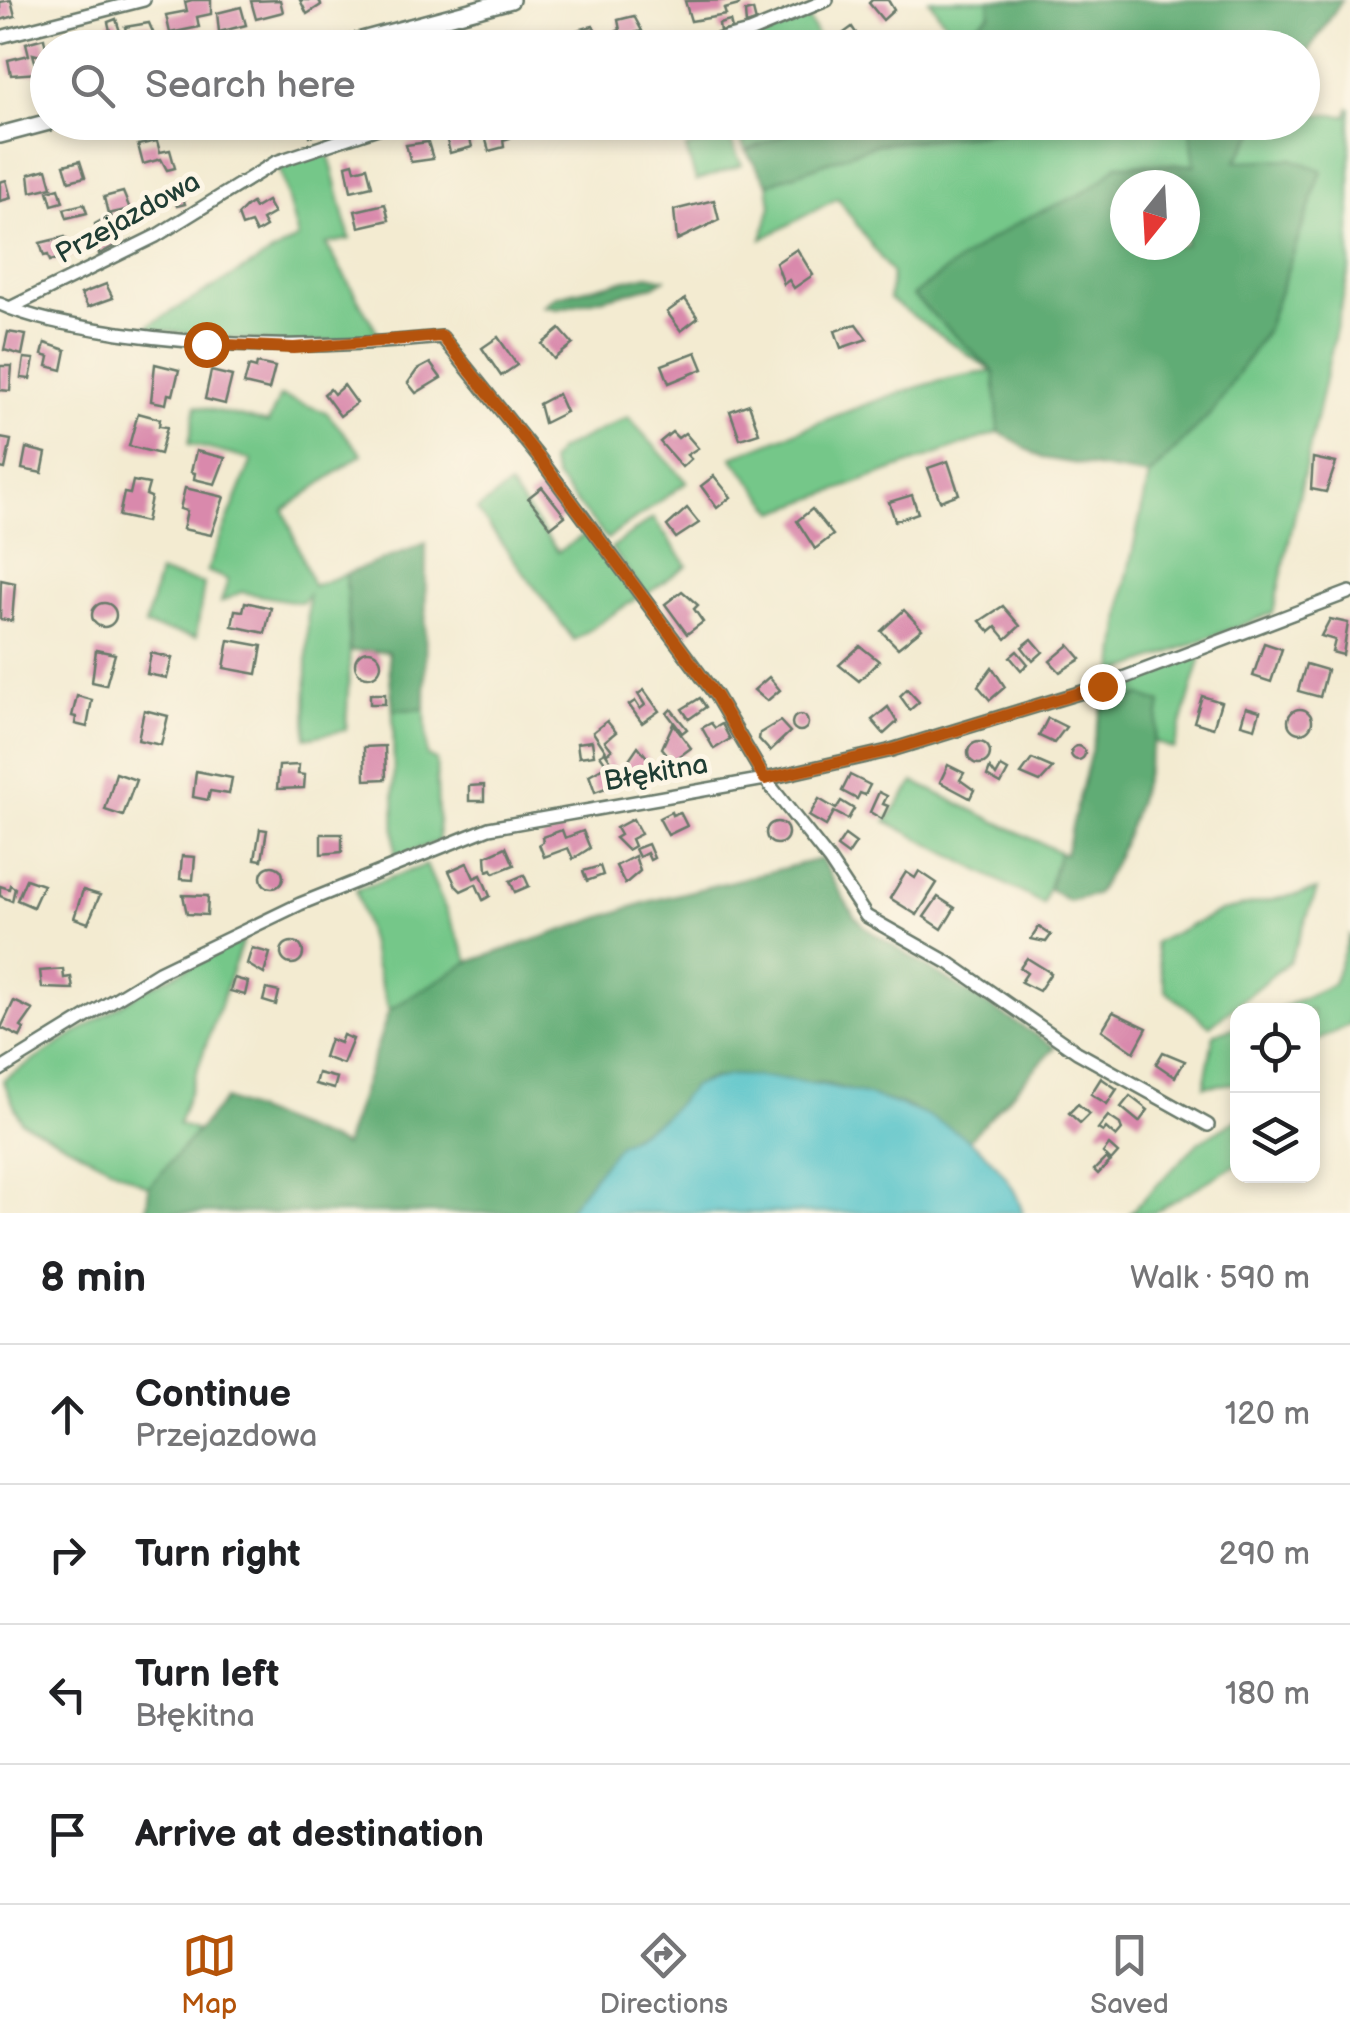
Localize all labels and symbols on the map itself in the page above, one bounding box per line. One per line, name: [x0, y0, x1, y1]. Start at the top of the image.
street label: Przejazdowa: [50, 165, 206, 271]
north arrow: [1110, 170, 1200, 260]
route start: [184, 322, 230, 368]
route end: [1080, 664, 1126, 710]
street label: Błękitna: [601, 748, 711, 798]

